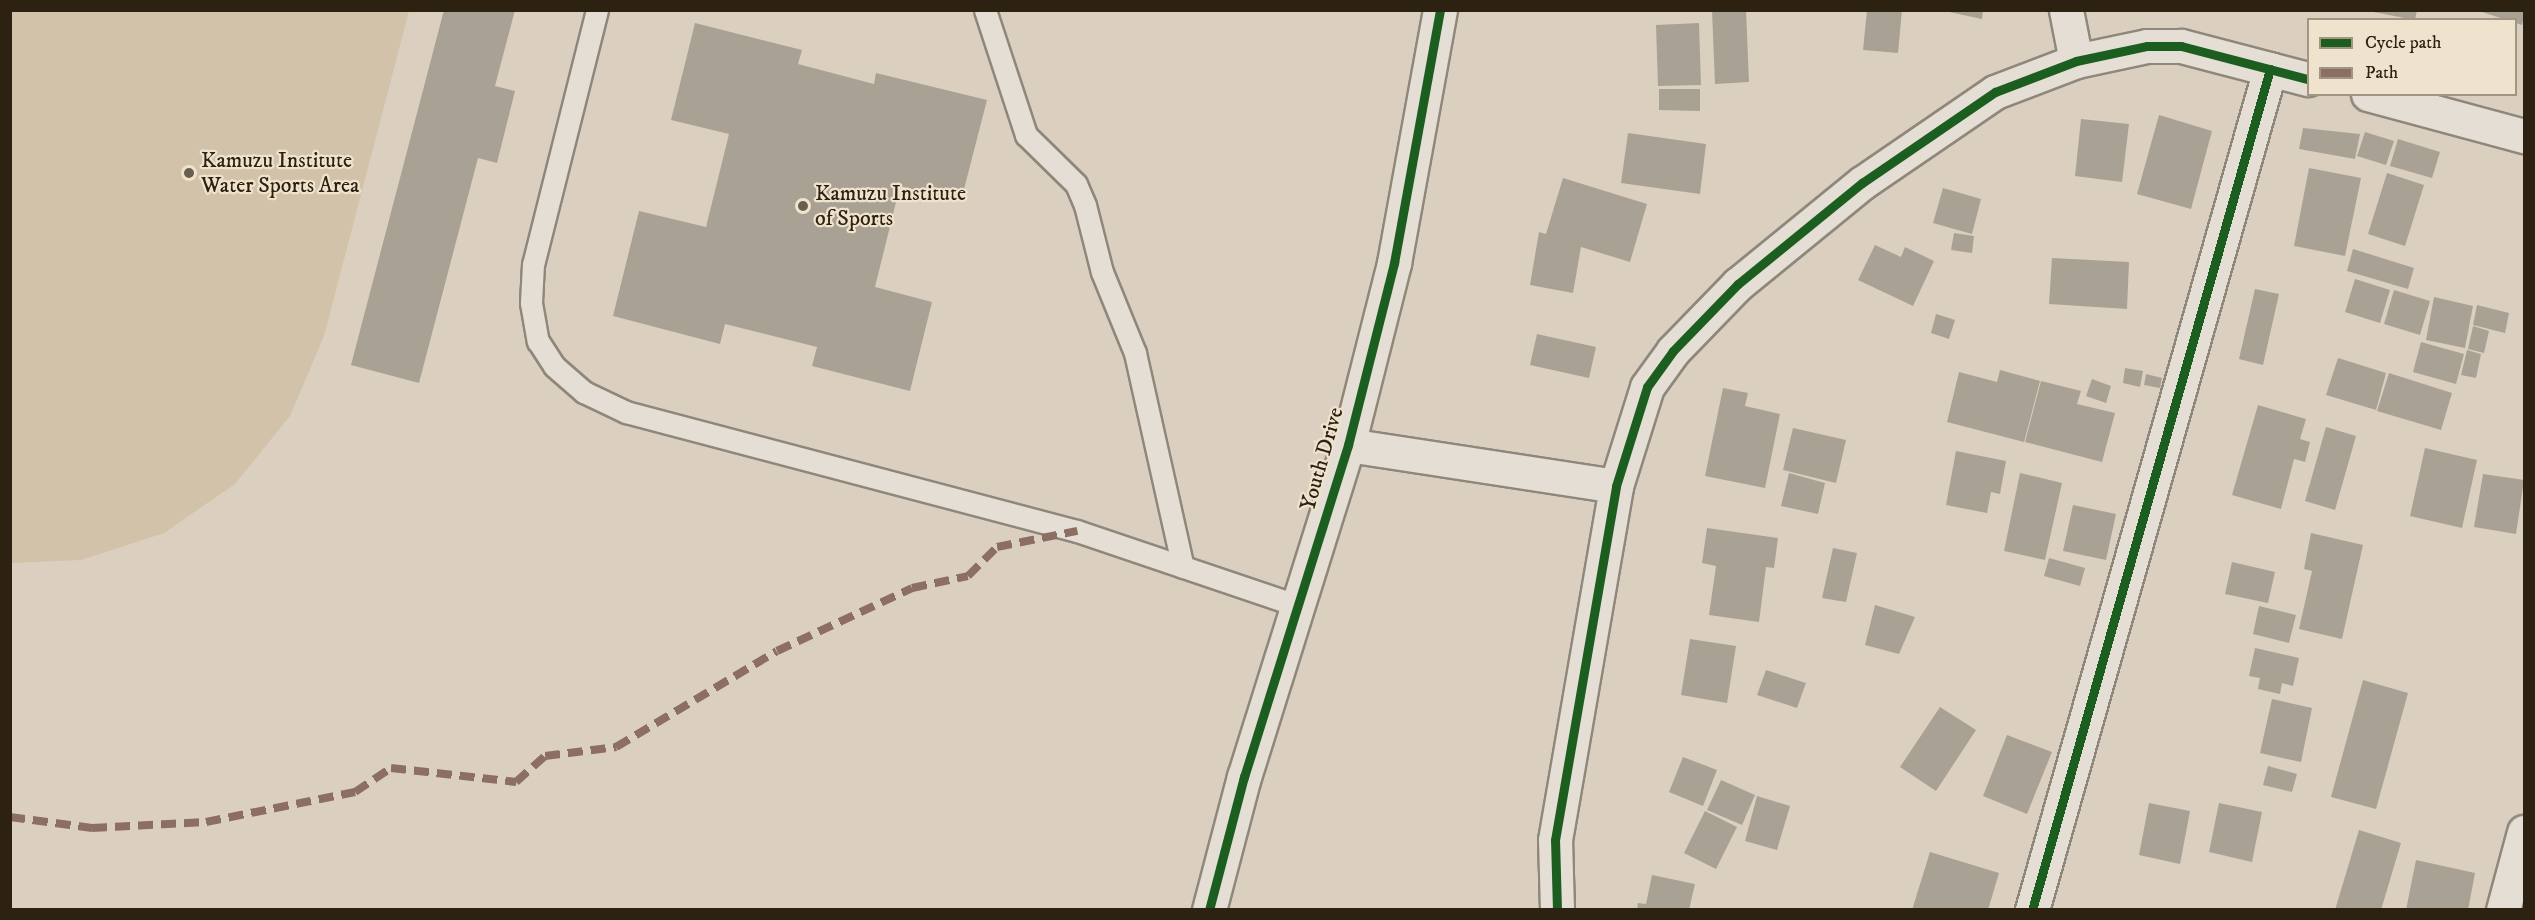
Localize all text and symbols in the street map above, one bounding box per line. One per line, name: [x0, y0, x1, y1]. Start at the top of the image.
legend: [2307, 18, 2517, 96]
text: Cycle path: [2365, 32, 2442, 54]
text: Path: [2365, 62, 2398, 84]
place label: Kamuzu Institute Water Sports Area: [201, 147, 359, 198]
marker: Kamuzu Institute Water Sports Area: [182, 166, 196, 180]
place label: Kamuzu Institute of Sports: [815, 180, 966, 231]
marker: Kamuzu Institute of Sports: [796, 199, 810, 213]
street label: Youth Drive: [1295, 404, 1349, 514]

